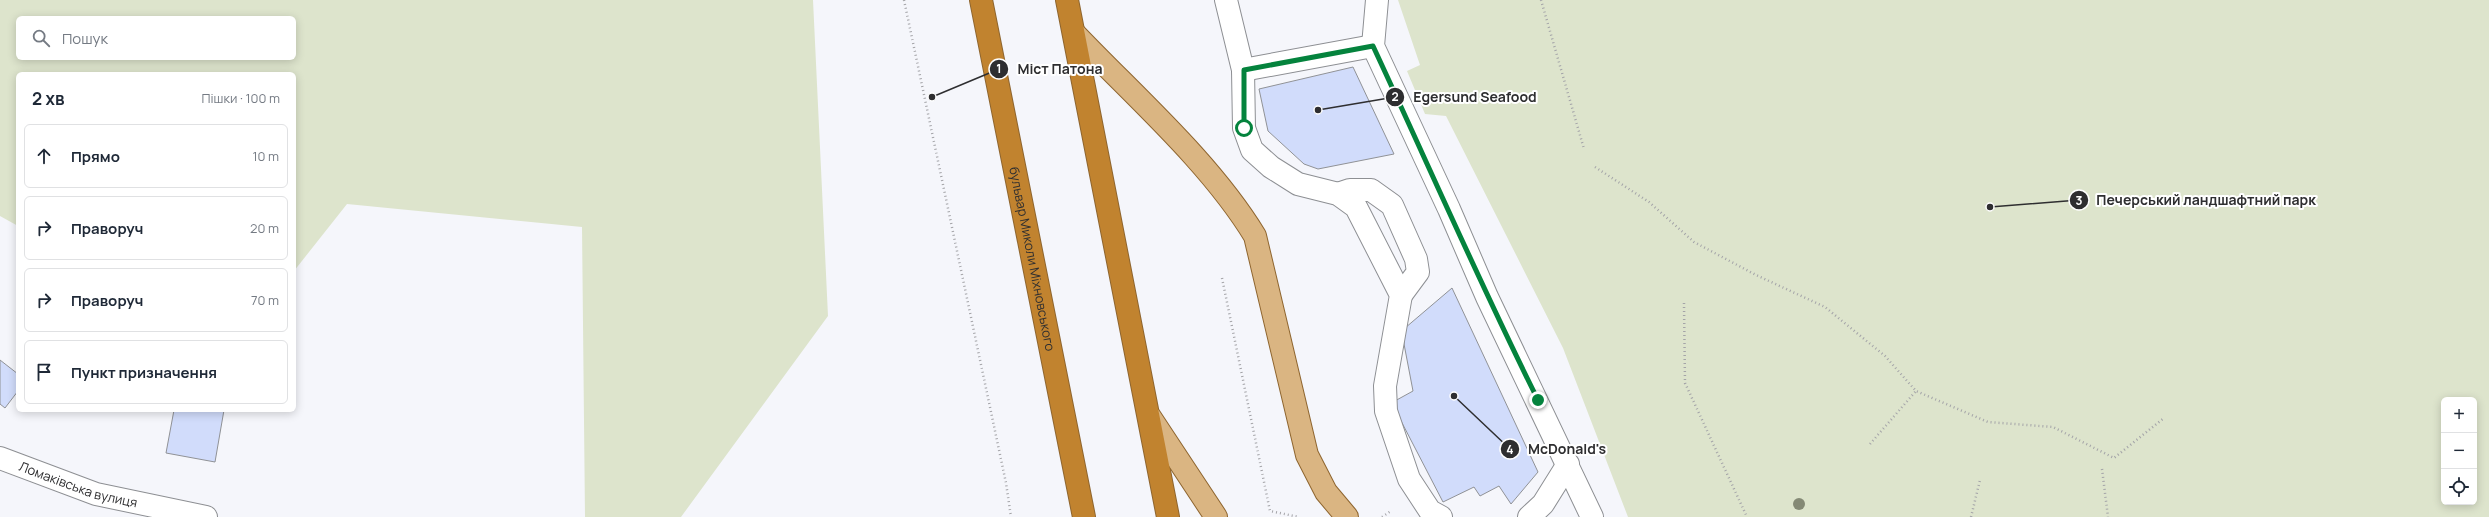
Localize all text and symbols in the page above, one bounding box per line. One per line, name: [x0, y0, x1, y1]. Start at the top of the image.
search box: [16, 16, 296, 60]
icon: search: [30, 27, 52, 49]
text: Пошук: [62, 28, 108, 49]
callout: Міст Патона: [989, 56, 1110, 82]
text: Міст Патона: [1017, 59, 1103, 78]
text: 1: [996, 60, 1002, 77]
callout: Egersund Seafood: [1385, 84, 1545, 110]
text: 2 хв: [32, 87, 64, 110]
text: Egersund Seafood: [1413, 87, 1537, 106]
text: 2: [1391, 88, 1399, 105]
text: Пішки · 100 m: [202, 89, 280, 107]
route start: [1235, 119, 1253, 137]
icon: ahead: [33, 145, 55, 167]
text: Прямо: [71, 146, 120, 167]
text: 10 m: [252, 147, 279, 165]
street label: бульвар Миколи Міхновського: [1005, 165, 1060, 353]
callout: Печерський ландшафтний парк: [2069, 187, 2324, 213]
text: Печерський ландшафтний парк: [2096, 190, 2316, 209]
text: 3: [2076, 192, 2083, 209]
icon: right: [33, 217, 55, 239]
text: Праворуч: [71, 218, 143, 239]
text: 20 m: [250, 219, 279, 237]
icon: right: [33, 289, 55, 311]
text: Праворуч: [71, 290, 143, 311]
text: 70 m: [251, 291, 279, 309]
icon: arrive: [33, 361, 55, 383]
text: Пункт призначення: [71, 362, 217, 383]
route end: [1529, 391, 1547, 409]
map controls: [2441, 397, 2477, 505]
button: +: [2441, 397, 2477, 433]
button: −: [2441, 433, 2477, 469]
callout: McDonald's: [1500, 436, 1614, 462]
text: McDonald's: [1528, 439, 1606, 458]
text: 4: [1506, 441, 1514, 458]
street label: Ломаківська вулиця: [17, 457, 139, 511]
button: locate: [2441, 469, 2477, 505]

